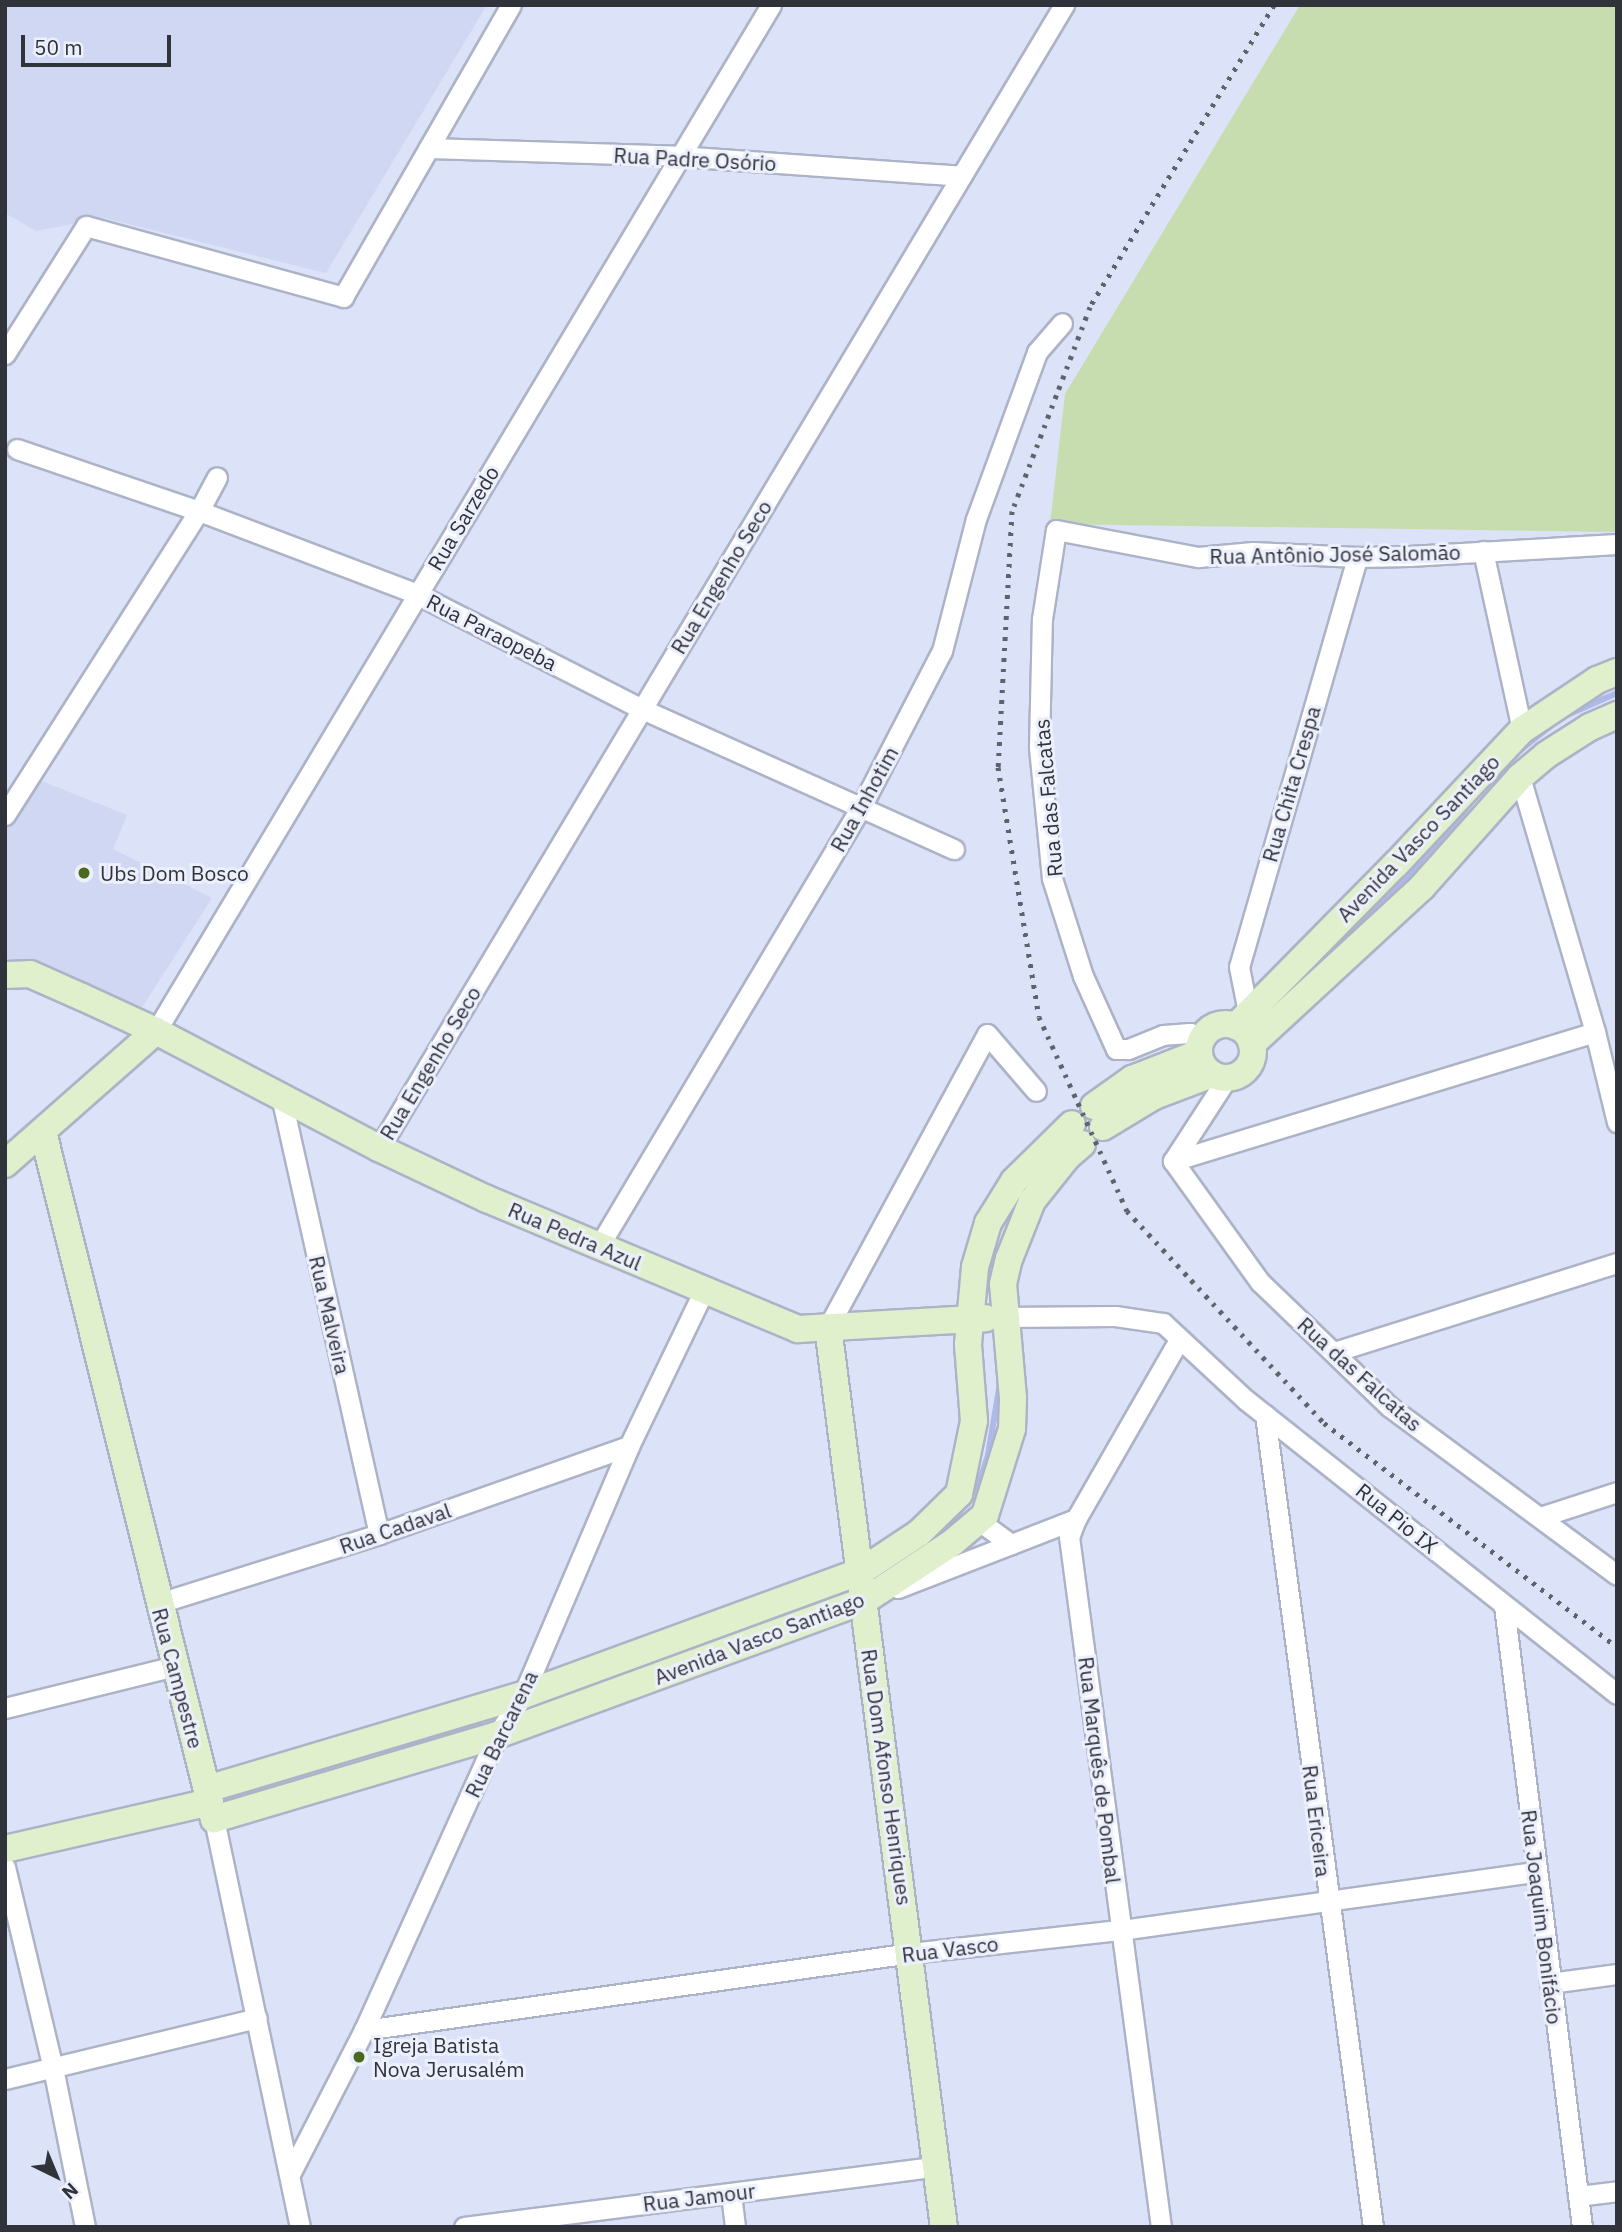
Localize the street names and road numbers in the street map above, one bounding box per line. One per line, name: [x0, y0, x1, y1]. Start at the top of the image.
street label: Rua Padre Osório: [613, 142, 777, 176]
street label: Rua Sarzedo: [422, 461, 504, 575]
street label: Rua Engenho Seco: [665, 496, 777, 658]
street label: Rua Antônio José Salomão: [1209, 539, 1461, 569]
street label: Rua Paraopeba: [423, 588, 561, 676]
street label: Rua Chita Crespa: [1257, 703, 1325, 865]
street label: Rua das Falcatas: [1029, 718, 1067, 878]
street label: Rua Inhotim: [825, 742, 903, 856]
street label: Avenida Vasco Santiago: [1332, 749, 1504, 927]
street label: Rua Engenho Seco: [374, 982, 486, 1144]
street label: Rua Pedra Azul: [505, 1197, 645, 1275]
street label: Rua Malveira: [304, 1253, 356, 1377]
street label: Rua das Falcatas: [1293, 1312, 1427, 1436]
street label: Rua Pio IX: [1351, 1478, 1443, 1558]
street label: Rua Cadaval: [336, 1497, 454, 1559]
street label: Avenida Vasco Santiago: [650, 1586, 868, 1690]
street label: Rua Campestre: [147, 1605, 209, 1751]
street label: Rua Dom Afonso Henriques: [857, 1647, 917, 1907]
street label: Rua Marquês de Pombal: [1074, 1655, 1126, 1885]
street label: Rua Barcarena: [459, 1666, 543, 1802]
street label: Rua Ericeira: [1298, 1763, 1336, 1879]
street label: Rua Joaquim Bonifácio: [1516, 1808, 1568, 2026]
street label: Rua Vasco: [900, 1931, 1000, 1967]
street label: Rua Jamour: [641, 2178, 757, 2216]

